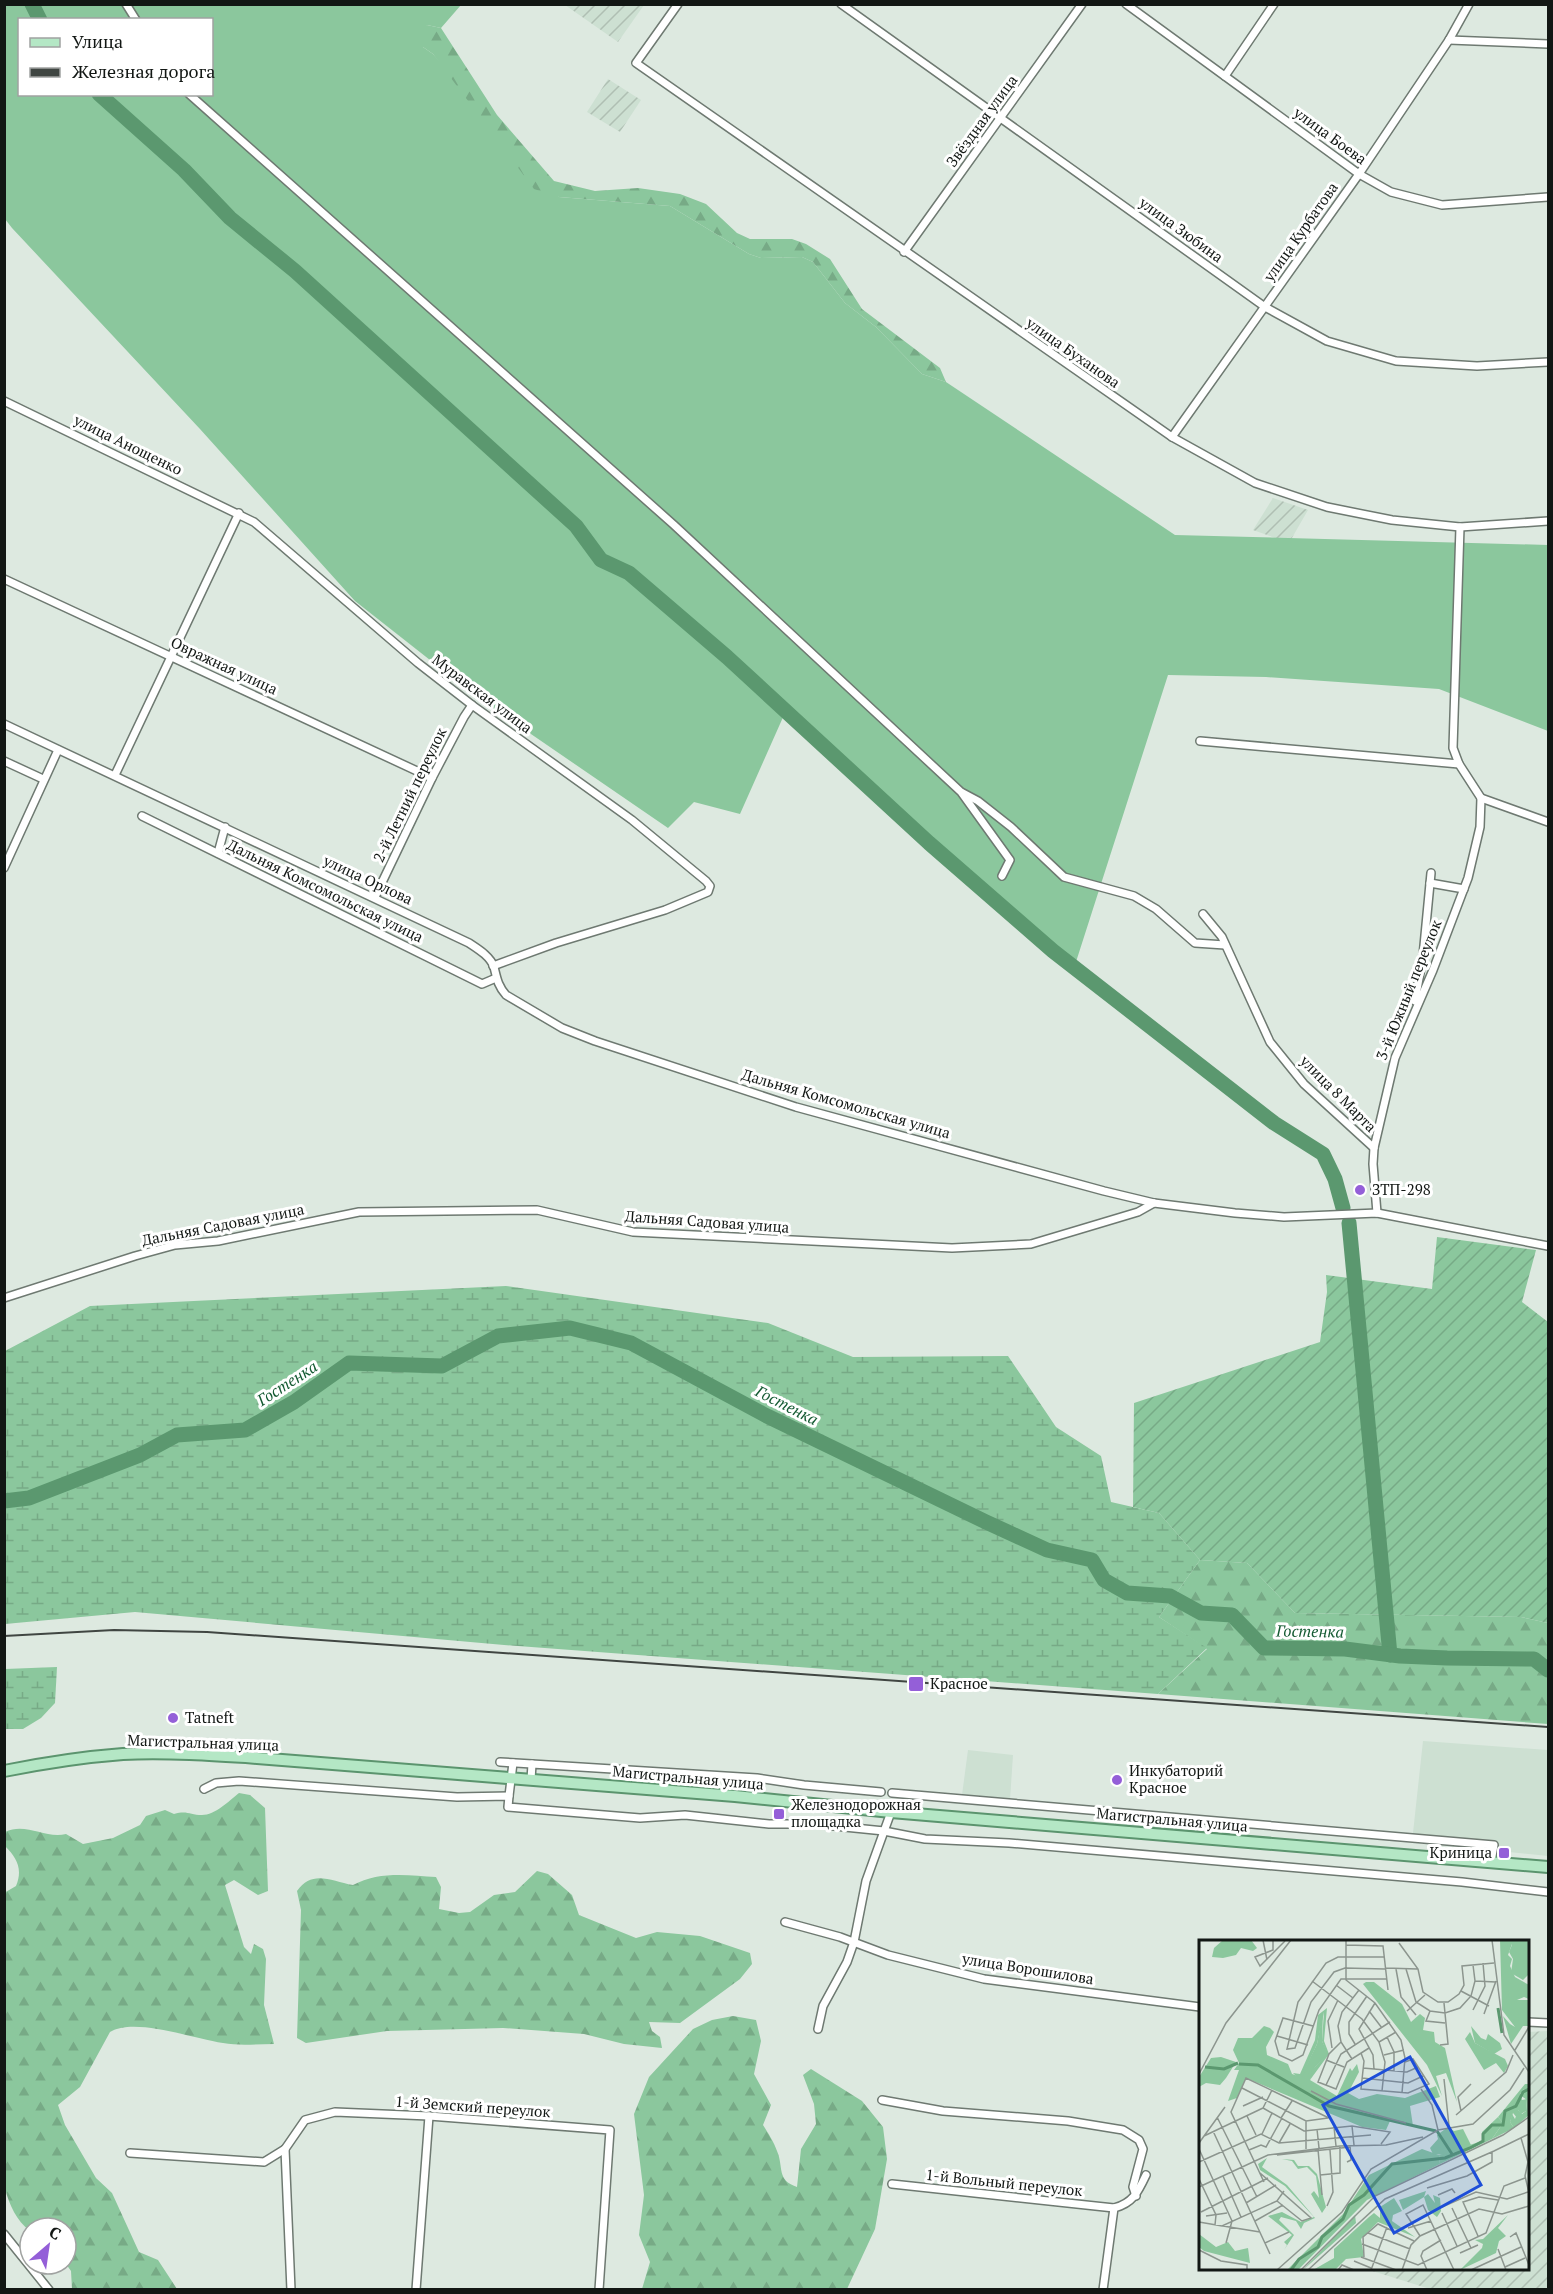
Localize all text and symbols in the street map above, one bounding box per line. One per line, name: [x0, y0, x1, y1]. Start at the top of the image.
legend: [18, 18, 213, 96]
text: Улица: [72, 29, 123, 53]
text: Железная дорога: [72, 59, 215, 83]
street label: Звёздная улица: [941, 70, 1022, 170]
street label: улица Боева: [1289, 101, 1371, 169]
street label: улица Курбатова: [1258, 178, 1342, 286]
street label: улица Зюбина: [1135, 191, 1228, 267]
street label: улица Буханова: [1022, 312, 1125, 392]
street label: улица Анощенко: [70, 409, 186, 479]
street label: Овражная улица: [168, 632, 281, 699]
street label: Муравская улица: [429, 649, 537, 738]
street label: 2-й Летний переулок: [368, 723, 451, 865]
street label: Дальняя Комсомольская улица: [224, 834, 427, 947]
street label: улица Орлова: [320, 849, 417, 909]
street label: 3-й Южный переулок: [1371, 916, 1446, 1063]
street label: улица 8 Марта: [1295, 1050, 1382, 1136]
street label: Дальняя Комсомольская улица: [740, 1064, 953, 1143]
place label: ЗТП-298: [1372, 1179, 1431, 1199]
marker: ЗТП-298: [1353, 1183, 1367, 1197]
street label: Дальняя Садовая улица: [140, 1198, 306, 1250]
street label: Дальняя Садовая улица: [624, 1205, 790, 1237]
water label: Гостенка: [252, 1355, 321, 1411]
water label: Гостенка: [751, 1379, 822, 1430]
water label: Гостенка: [1275, 1619, 1344, 1643]
place label: Красное: [930, 1673, 988, 1693]
marker: Красное: [907, 1675, 925, 1693]
place label: Tatneft: [185, 1707, 234, 1727]
marker: Tatneft: [166, 1711, 180, 1725]
street label: Магистральная улица: [127, 1729, 280, 1755]
street label: Магистральная улица: [612, 1760, 765, 1794]
place label: Инкубаторий Красное: [1129, 1760, 1223, 1797]
marker: Инкубаторий Красное: [1110, 1773, 1124, 1787]
place label: Железнодорожная площадка: [791, 1794, 921, 1831]
street label: Магистральная улица: [1096, 1802, 1249, 1836]
marker: Железнодорожная площадка: [772, 1807, 786, 1821]
place label: Криница: [1429, 1842, 1492, 1862]
marker: Криница: [1497, 1846, 1511, 1860]
inset map: [1199, 1940, 1529, 2270]
street label: улица Ворошилова: [960, 1948, 1096, 1988]
street label: 1-й Земский переулок: [395, 2091, 552, 2121]
street label: 1-й Вольный переулок: [925, 2164, 1084, 2200]
north arrow: [18, 2216, 78, 2276]
text: С: [45, 2221, 65, 2245]

